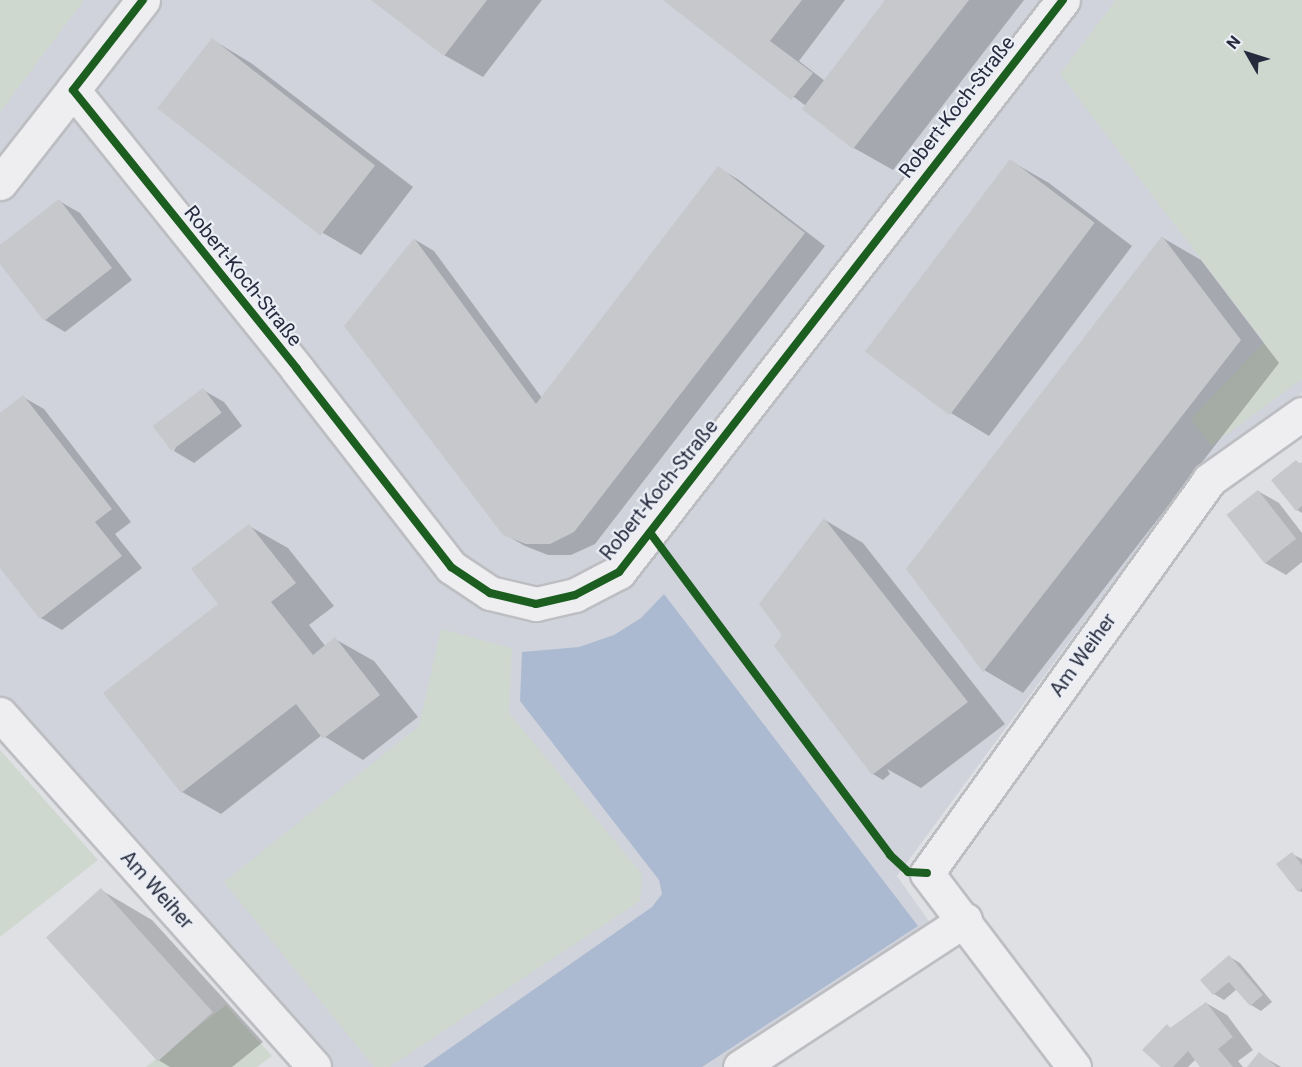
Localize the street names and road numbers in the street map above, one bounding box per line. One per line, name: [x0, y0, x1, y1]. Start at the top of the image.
street label: Robert-Koch-Straße: [894, 31, 1020, 183]
street label: Robert-Koch-Straße: [179, 201, 307, 351]
street label: Robert-Koch-Straße: [595, 415, 723, 565]
street label: Am Weiher: [1045, 609, 1121, 701]
street label: Am Weiher: [116, 846, 198, 934]

